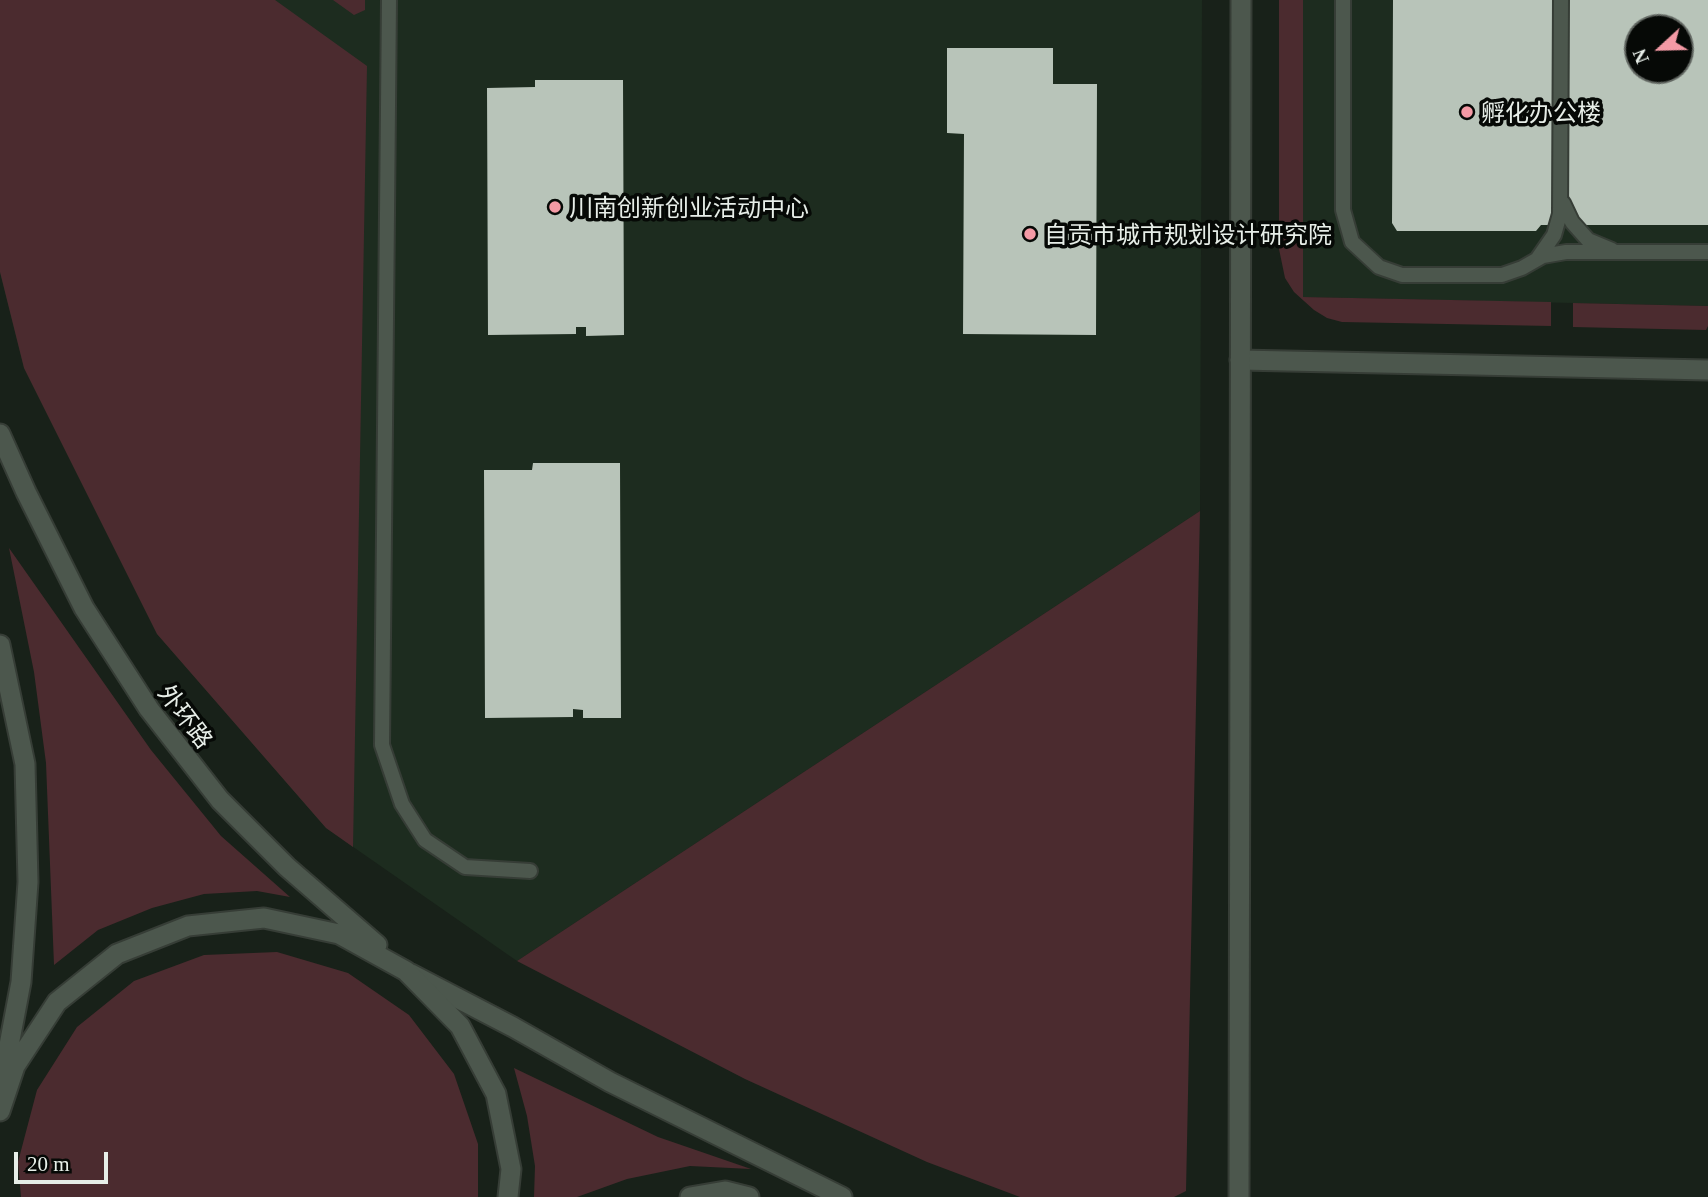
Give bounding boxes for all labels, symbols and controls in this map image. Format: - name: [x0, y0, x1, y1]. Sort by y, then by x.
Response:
- north arrow: [1624, 14, 1694, 84]
- text: N: [1629, 46, 1653, 67]
- place label: 孵化办公楼: [1481, 98, 1601, 126]
- marker: 孵化办公楼: [1459, 104, 1475, 120]
- place label: 川南创新创业活动中心: [569, 193, 809, 221]
- marker: 川南创新创业活动中心: [547, 199, 563, 215]
- place label: 自贡市城市规划设计研究院: [1044, 220, 1332, 248]
- marker: 自贡市城市规划设计研究院: [1022, 226, 1038, 242]
- street label: 外环路: [153, 679, 219, 753]
- scale bar: [18, 1138, 112, 1182]
- text: 20 m: [27, 1152, 70, 1176]

